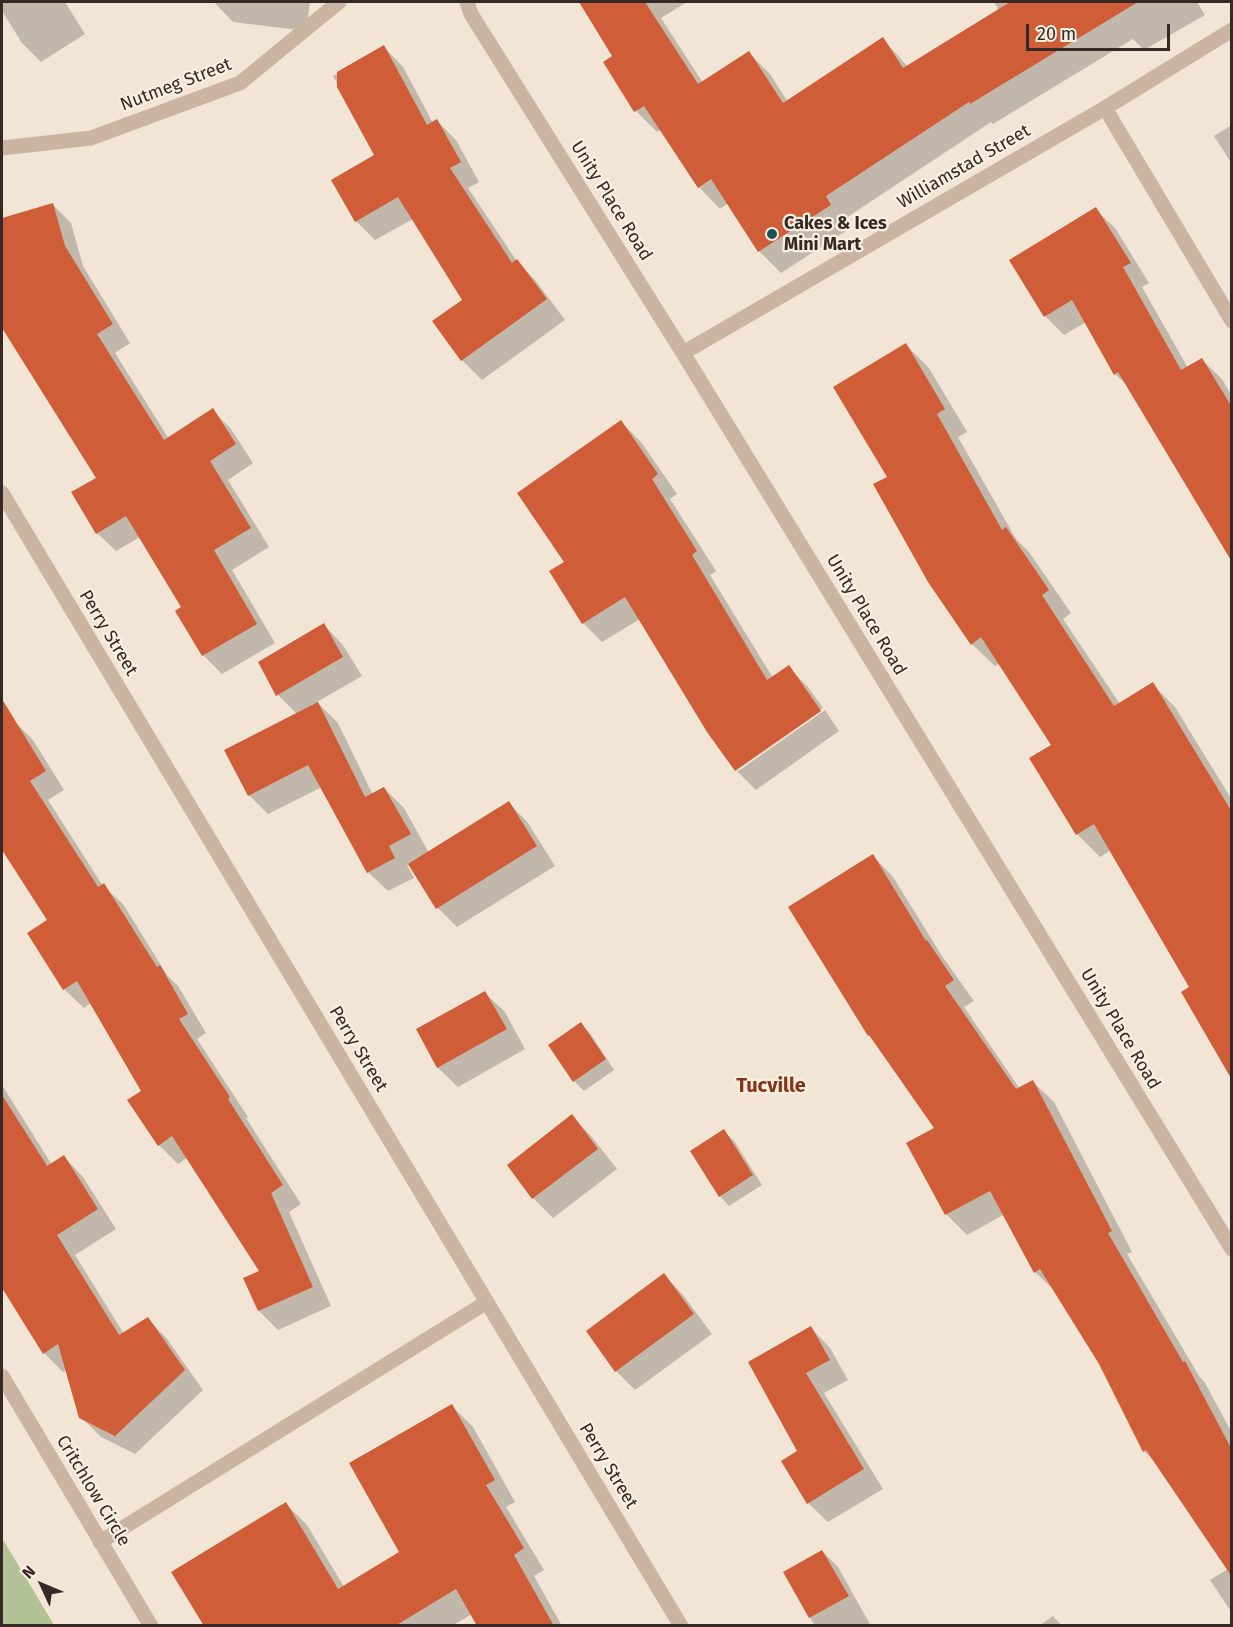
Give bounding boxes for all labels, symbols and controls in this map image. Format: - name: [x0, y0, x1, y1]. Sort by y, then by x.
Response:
- scale bar: [1029, 12, 1173, 50]
- text: 20 m: [1037, 23, 1076, 45]
- street label: Nutmeg Street: [117, 54, 235, 116]
- street label: Williamstad Street: [894, 120, 1034, 214]
- street label: Unity Place Road: [565, 137, 657, 265]
- place label: Cakes & Ices Mini Mart: [784, 213, 887, 256]
- marker: Cakes & Ices Mini Mart: [765, 227, 779, 241]
- street label: Unity Place Road: [821, 551, 911, 679]
- street label: Perry Street: [74, 586, 142, 680]
- street label: Unity Place Road: [1075, 965, 1165, 1093]
- street label: Perry Street: [324, 1002, 392, 1096]
- district label: Tucville: [736, 1074, 806, 1098]
- street label: Perry Street: [574, 1419, 642, 1513]
- street label: Critchlow Circle: [51, 1432, 135, 1550]
- north arrow: [12, 1555, 72, 1615]
- text: N: [18, 1562, 39, 1583]

